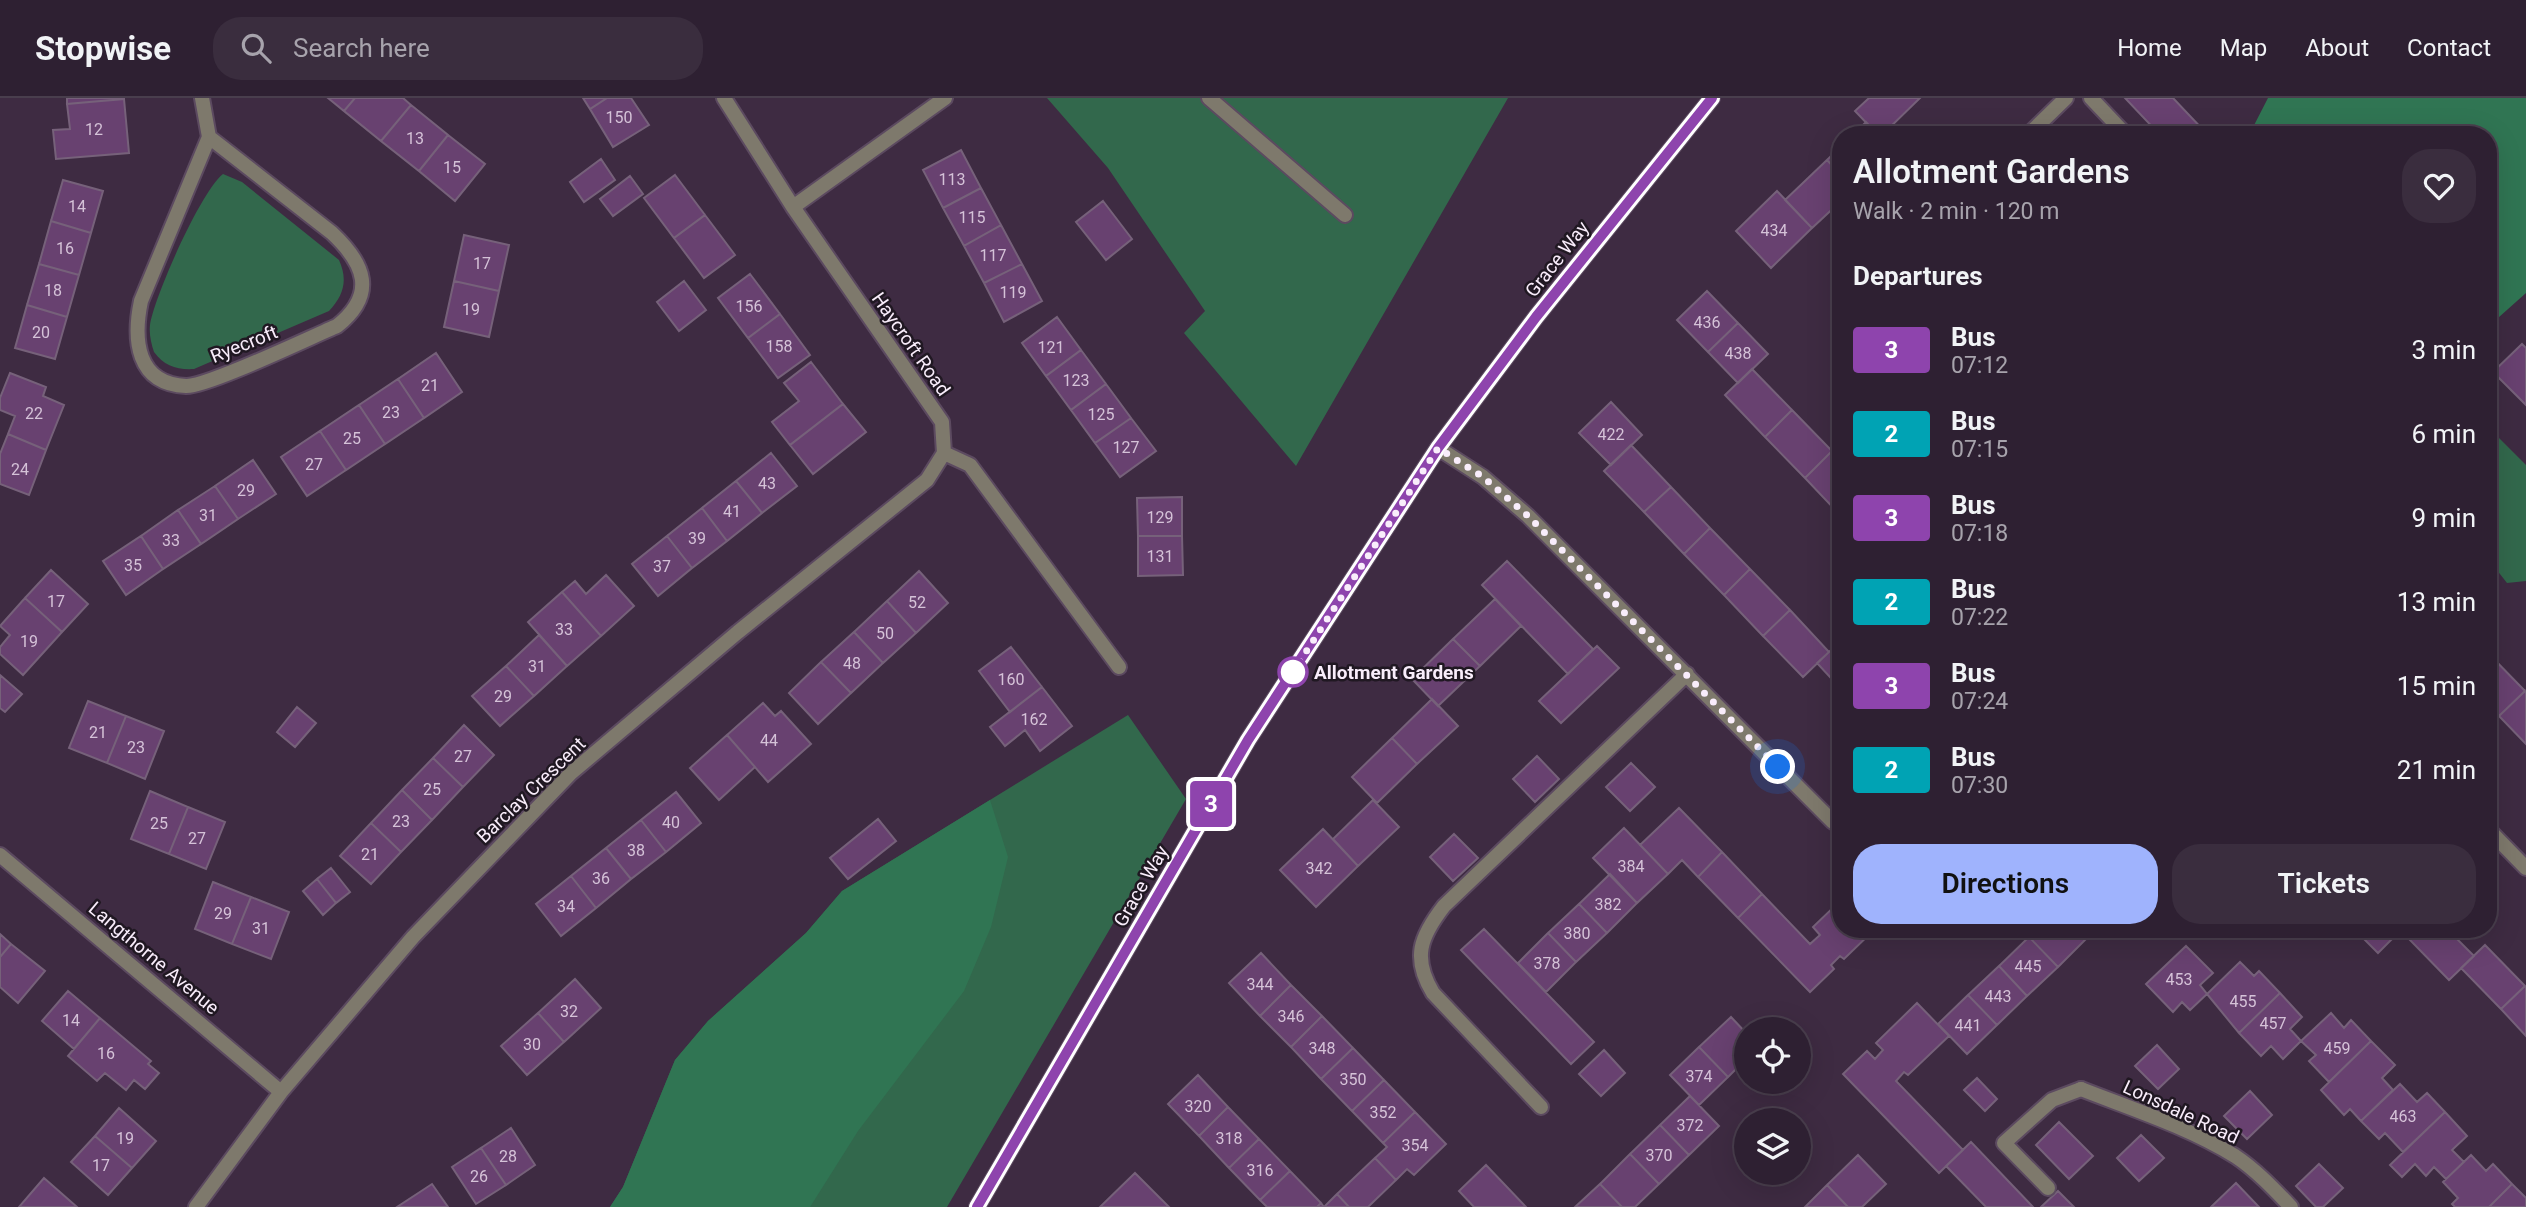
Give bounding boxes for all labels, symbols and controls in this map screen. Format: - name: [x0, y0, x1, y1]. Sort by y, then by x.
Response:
- search box: [213, 17, 703, 80]
- text: Stopwise: [35, 29, 171, 68]
- icon: search: [237, 29, 275, 67]
- text: Search here: [293, 33, 430, 63]
- text: Home: [2117, 34, 2182, 62]
- text: Map: [2220, 34, 2267, 62]
- text: About: [2305, 34, 2369, 62]
- text: Contact: [2407, 34, 2491, 62]
- house number: 150: [606, 108, 632, 127]
- house number: 12: [85, 120, 103, 139]
- house number: 13: [406, 129, 424, 148]
- button: heart: [2402, 149, 2476, 223]
- text: Allotment Gardens: [1853, 152, 2130, 191]
- house number: 15: [443, 158, 461, 177]
- house number: 113: [939, 170, 965, 189]
- house number: 14: [68, 197, 86, 216]
- text: Walk · 2 min · 120 m: [1853, 198, 2059, 225]
- house number: 115: [959, 208, 985, 227]
- street label: Grace Way: [1520, 217, 1594, 301]
- house number: 434: [1761, 221, 1787, 240]
- house number: 16: [56, 239, 74, 258]
- house number: 117: [980, 246, 1006, 265]
- house number: 17: [473, 254, 491, 273]
- text: Departures: [1853, 261, 1983, 291]
- house number: 18: [44, 281, 62, 300]
- house number: 119: [1000, 283, 1026, 302]
- street label: Haycroft Road: [867, 288, 955, 400]
- house number: 156: [736, 297, 762, 316]
- house number: 19: [462, 300, 480, 319]
- house number: 436: [1694, 313, 1720, 332]
- street label: Ryecroft: [207, 320, 281, 368]
- text: Bus: [1951, 322, 1996, 352]
- house number: 20: [32, 323, 50, 342]
- text: 3 min: [2411, 335, 2476, 365]
- text: 3: [1885, 336, 1898, 364]
- house number: 158: [766, 337, 792, 356]
- house number: 121: [1038, 338, 1064, 357]
- house number: 438: [1725, 344, 1751, 363]
- text: 07:12: [1951, 352, 2008, 379]
- house number: 123: [1063, 371, 1089, 390]
- house number: 21: [421, 376, 439, 395]
- house number: 23: [382, 403, 400, 422]
- house number: 22: [25, 404, 43, 423]
- house number: 125: [1088, 405, 1114, 424]
- text: Bus: [1951, 406, 1996, 436]
- text: 6 min: [2411, 419, 2476, 449]
- text: 2: [1885, 420, 1898, 448]
- house number: 422: [1598, 425, 1624, 444]
- house number: 25: [343, 429, 361, 448]
- text: 07:15: [1951, 436, 2008, 463]
- house number: 127: [1113, 438, 1139, 457]
- house number: 27: [305, 455, 323, 474]
- house number: 24: [11, 460, 29, 479]
- house number: 43: [758, 474, 776, 493]
- house number: 29: [237, 481, 255, 500]
- text: Bus: [1951, 490, 1996, 520]
- house number: 41: [723, 502, 741, 521]
- text: 9 min: [2411, 503, 2476, 533]
- text: 3: [1885, 504, 1898, 532]
- house number: 31: [199, 506, 217, 525]
- house number: 129: [1147, 508, 1173, 527]
- text: 07:18: [1951, 520, 2008, 547]
- house number: 39: [688, 529, 706, 548]
- house number: 33: [162, 531, 180, 550]
- house number: 131: [1147, 547, 1173, 566]
- house number: 35: [124, 556, 142, 575]
- house number: 37: [653, 557, 671, 576]
- text: Bus: [1951, 574, 1996, 604]
- text: 13 min: [2397, 587, 2476, 617]
- text: 2: [1885, 588, 1898, 616]
- house number: 17: [47, 592, 65, 611]
- house number: 52: [908, 593, 926, 612]
- text: 07:22: [1951, 604, 2008, 631]
- house number: 33: [555, 620, 573, 639]
- house number: 50: [876, 624, 894, 643]
- house number: 19: [20, 632, 38, 651]
- house number: 48: [843, 654, 861, 673]
- house number: 31: [528, 657, 546, 676]
- marker: Allotment Gardens: [1278, 657, 1308, 687]
- text: Bus: [1951, 658, 1996, 688]
- place label: Allotment Gardens: [1314, 661, 1474, 684]
- house number: 160: [998, 670, 1024, 689]
- text: 15 min: [2397, 671, 2476, 701]
- text: 3: [1885, 672, 1898, 700]
- house number: 29: [494, 687, 512, 706]
- text: 07:24: [1951, 688, 2008, 715]
- house number: 162: [1021, 710, 1047, 729]
- house number: 21: [89, 723, 107, 742]
- house number: 44: [760, 731, 778, 750]
- street label: Barclay Crescent: [472, 732, 590, 848]
- house number: 23: [127, 738, 145, 757]
- text: Bus: [1951, 742, 1996, 772]
- house number: 27: [454, 747, 472, 766]
- your location: [1760, 749, 1795, 784]
- text: 21 min: [2397, 755, 2476, 785]
- text: 2: [1885, 756, 1898, 784]
- text: 07:30: [1951, 772, 2008, 799]
- house number: 25: [423, 780, 441, 799]
- line badge: 3: [1188, 781, 1234, 827]
- text: 3: [1204, 790, 1218, 818]
- house number: 23: [392, 812, 410, 831]
- house number: 40: [662, 813, 680, 832]
- house number: 25: [150, 814, 168, 833]
- house number: 27: [188, 829, 206, 848]
- house number: 38: [627, 841, 645, 860]
- street label: Grace Way: [1109, 841, 1173, 931]
- button: Directions: [1853, 844, 2158, 924]
- button: Tickets: [2172, 844, 2476, 924]
- house number: 21: [361, 845, 379, 864]
- house number: 384: [1618, 857, 1644, 876]
- house number: 342: [1306, 859, 1332, 878]
- house number: 36: [592, 869, 610, 888]
- house number: 382: [1595, 895, 1621, 914]
- street label: Langthorne Avenue: [84, 897, 224, 1019]
- house number: 34: [557, 897, 575, 916]
- house number: 29: [214, 904, 232, 923]
- house number: 31: [252, 919, 270, 938]
- house number: 380: [1564, 924, 1590, 943]
- house number: 378: [1534, 954, 1560, 973]
- house number: 445: [2015, 957, 2041, 976]
- house number: 453: [2166, 970, 2192, 989]
- house number: 344: [1247, 975, 1273, 994]
- house number: 443: [1985, 987, 2011, 1006]
- house number: 455: [2230, 992, 2256, 1011]
- house number: 32: [560, 1002, 578, 1021]
- house number: 346: [1278, 1007, 1304, 1026]
- house number: 14: [62, 1011, 80, 1030]
- house number: 457: [2260, 1014, 2286, 1033]
- house number: 441: [1955, 1016, 1981, 1035]
- map controls: [1734, 1017, 1811, 1185]
- button: locate: [1734, 1017, 1811, 1094]
- house number: 30: [523, 1035, 541, 1054]
- house number: 348: [1309, 1039, 1335, 1058]
- house number: 459: [2324, 1039, 2350, 1058]
- house number: 16: [97, 1044, 115, 1063]
- house number: 374: [1686, 1067, 1712, 1086]
- house number: 350: [1340, 1070, 1366, 1089]
- street label: Lonsdale Road: [2119, 1075, 2243, 1149]
- house number: 320: [1185, 1097, 1211, 1116]
- house number: 352: [1370, 1103, 1396, 1122]
- house number: 463: [2390, 1107, 2416, 1126]
- button: layers: [1734, 1108, 1811, 1185]
- house number: 372: [1677, 1116, 1703, 1135]
- house number: 19: [116, 1129, 134, 1148]
- house number: 318: [1216, 1129, 1242, 1148]
- house number: 354: [1402, 1136, 1428, 1155]
- house number: 370: [1646, 1146, 1672, 1165]
- house number: 28: [499, 1147, 517, 1166]
- house number: 17: [92, 1156, 110, 1175]
- house number: 316: [1247, 1161, 1273, 1180]
- house number: 26: [470, 1167, 488, 1186]

